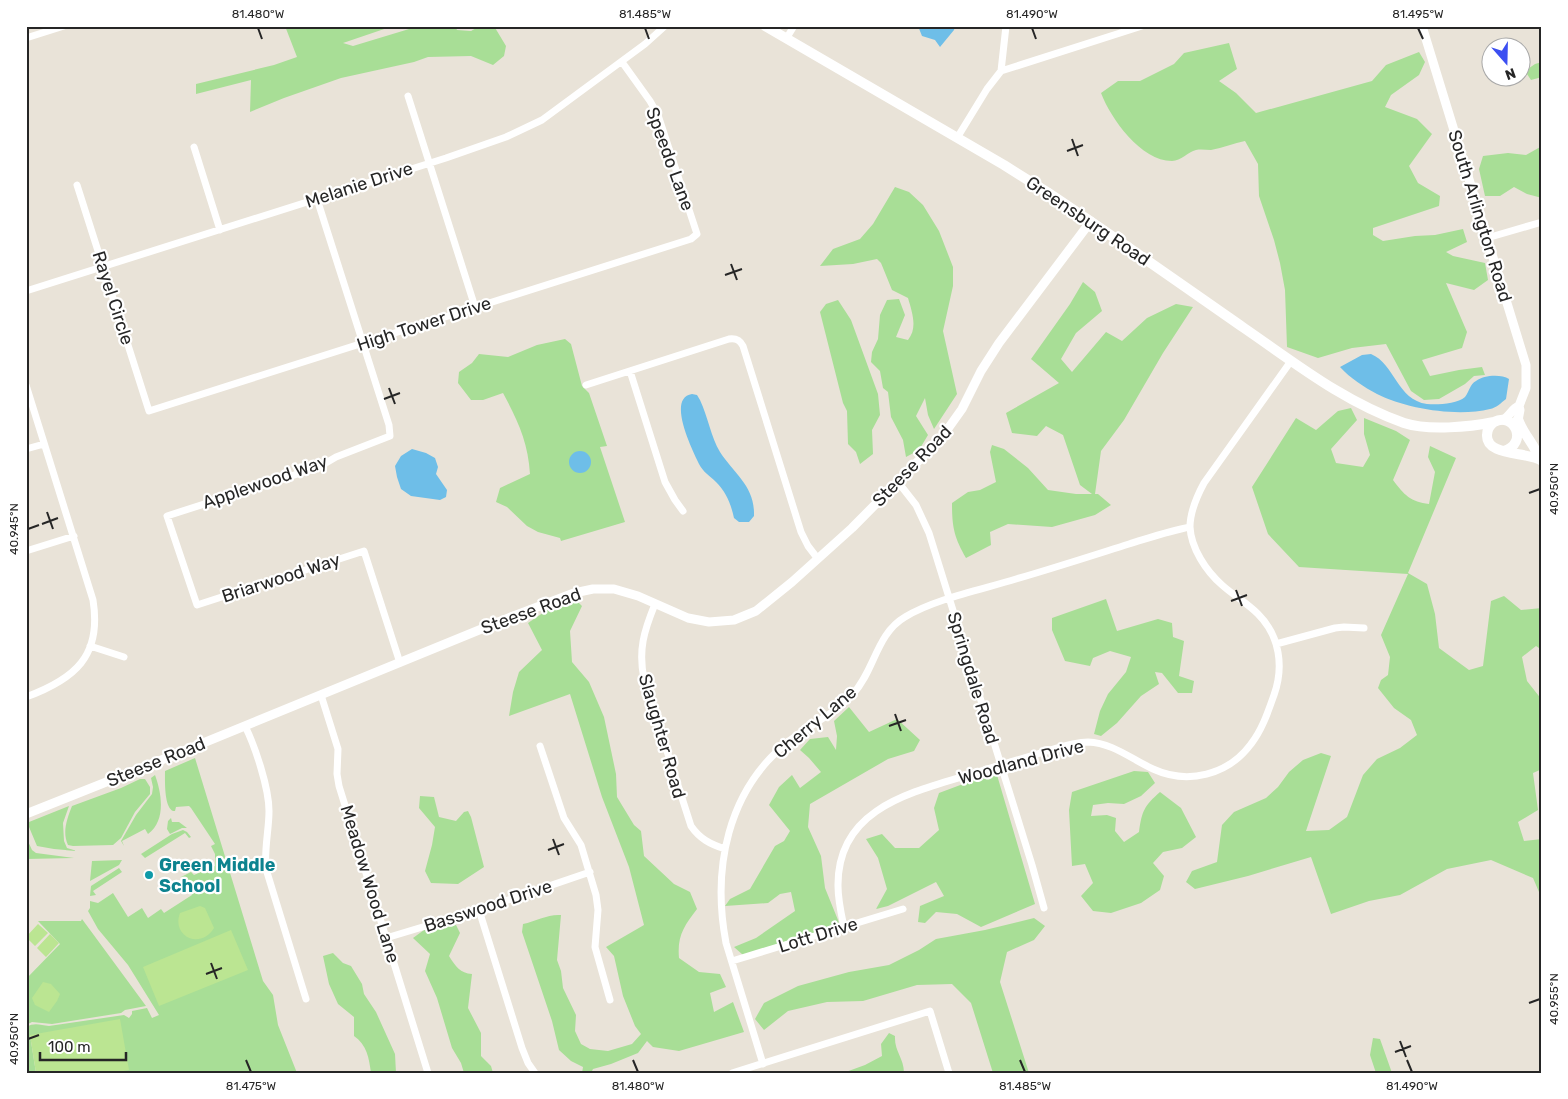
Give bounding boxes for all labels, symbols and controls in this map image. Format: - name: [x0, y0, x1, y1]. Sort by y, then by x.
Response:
- text: 81.480°W: [232, 7, 285, 21]
- text: 81.485°W: [619, 7, 671, 21]
- text: 81.490°W: [1006, 7, 1058, 21]
- text: 81.495°W: [1392, 7, 1444, 21]
- north arrow: [1480, 38, 1530, 88]
- text: N: [1503, 64, 1518, 83]
- street label: Speedo Lane: [641, 104, 699, 214]
- street label: South Arlington Road: [1443, 127, 1517, 305]
- street label: Melanie Drive: [302, 157, 416, 213]
- street label: Greensburg Road: [1022, 171, 1154, 271]
- street label: Rayel Circle: [87, 248, 139, 348]
- street label: High Tower Drive: [354, 292, 494, 356]
- street label: Steese Road: [868, 421, 956, 511]
- street label: Applewood Way: [199, 450, 331, 514]
- text: 40.950°N: [1547, 463, 1561, 515]
- text: 40.945°N: [7, 503, 21, 555]
- street label: Briarwood Way: [219, 548, 343, 608]
- street label: Steese Road: [478, 583, 584, 639]
- street label: Springdale Road: [942, 609, 1004, 747]
- street label: Slaughter Road: [634, 671, 690, 801]
- street label: Cherry Lane: [769, 681, 861, 763]
- street label: Steese Road: [103, 732, 209, 792]
- street label: Woodland Drive: [956, 735, 1086, 789]
- street label: Meadow Wood Lane: [335, 802, 405, 966]
- place label: Green Middle School: [159, 854, 276, 897]
- marker: Green Middle School: [143, 869, 155, 881]
- street label: Basswood Drive: [421, 875, 555, 937]
- street label: Lott Drive: [776, 912, 860, 958]
- text: 40.955°N: [1547, 973, 1561, 1025]
- text: 40.950°N: [7, 1013, 21, 1065]
- scale bar: [40, 1029, 126, 1061]
- text: 100 m: [48, 1038, 90, 1056]
- text: 81.475°W: [226, 1079, 277, 1093]
- text: 81.480°W: [612, 1079, 665, 1093]
- text: 81.485°W: [999, 1079, 1051, 1093]
- text: 81.490°W: [1386, 1079, 1438, 1093]

